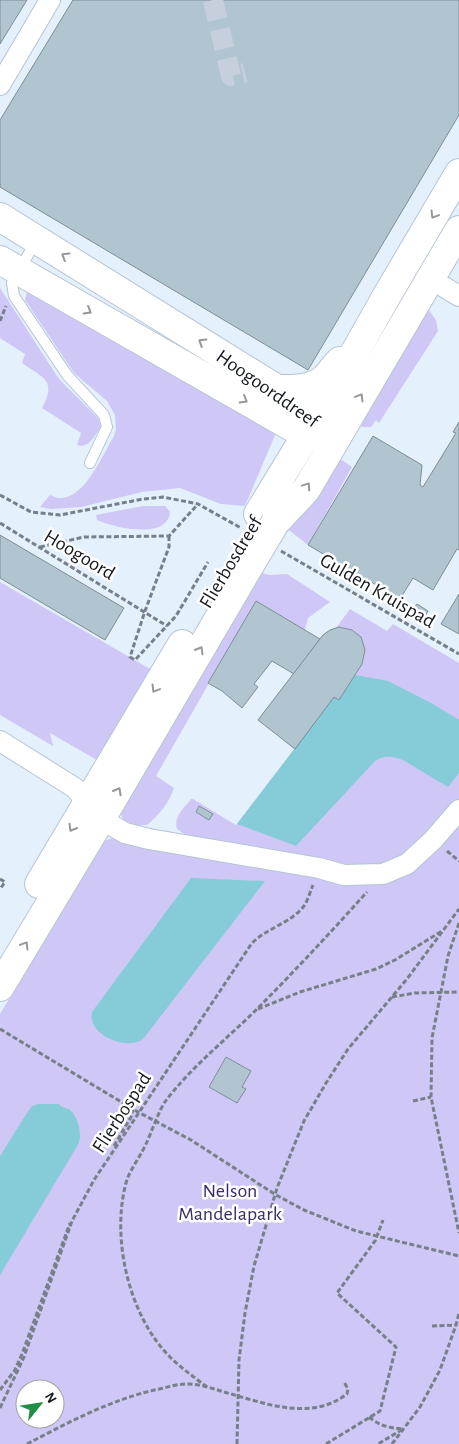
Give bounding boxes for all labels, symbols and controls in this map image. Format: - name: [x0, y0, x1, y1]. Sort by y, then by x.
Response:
- one-way arrow: [431, 209, 441, 218]
- one-way arrow: [61, 253, 70, 263]
- one-way arrow: [82, 304, 91, 314]
- one-way arrow: [199, 339, 208, 349]
- street label: Hoogoorddreef: [212, 346, 323, 432]
- one-way arrow: [239, 393, 248, 403]
- one-way arrow: [354, 394, 364, 403]
- one-way arrow: [301, 483, 310, 492]
- street label: Flierbosdreef: [196, 512, 266, 612]
- street label: Hoogoord: [41, 526, 118, 584]
- street label: Gulden Kruispad: [316, 550, 439, 632]
- one-way arrow: [193, 647, 203, 656]
- one-way arrow: [151, 683, 161, 692]
- one-way arrow: [111, 787, 121, 796]
- one-way arrow: [68, 823, 78, 832]
- one-way arrow: [18, 941, 28, 950]
- street label: Flierbospad: [89, 1069, 155, 1156]
- park label: Nelson Mandelapark: [178, 1181, 282, 1224]
- north arrow: [15, 1379, 65, 1429]
- text: N: [42, 1390, 59, 1406]

